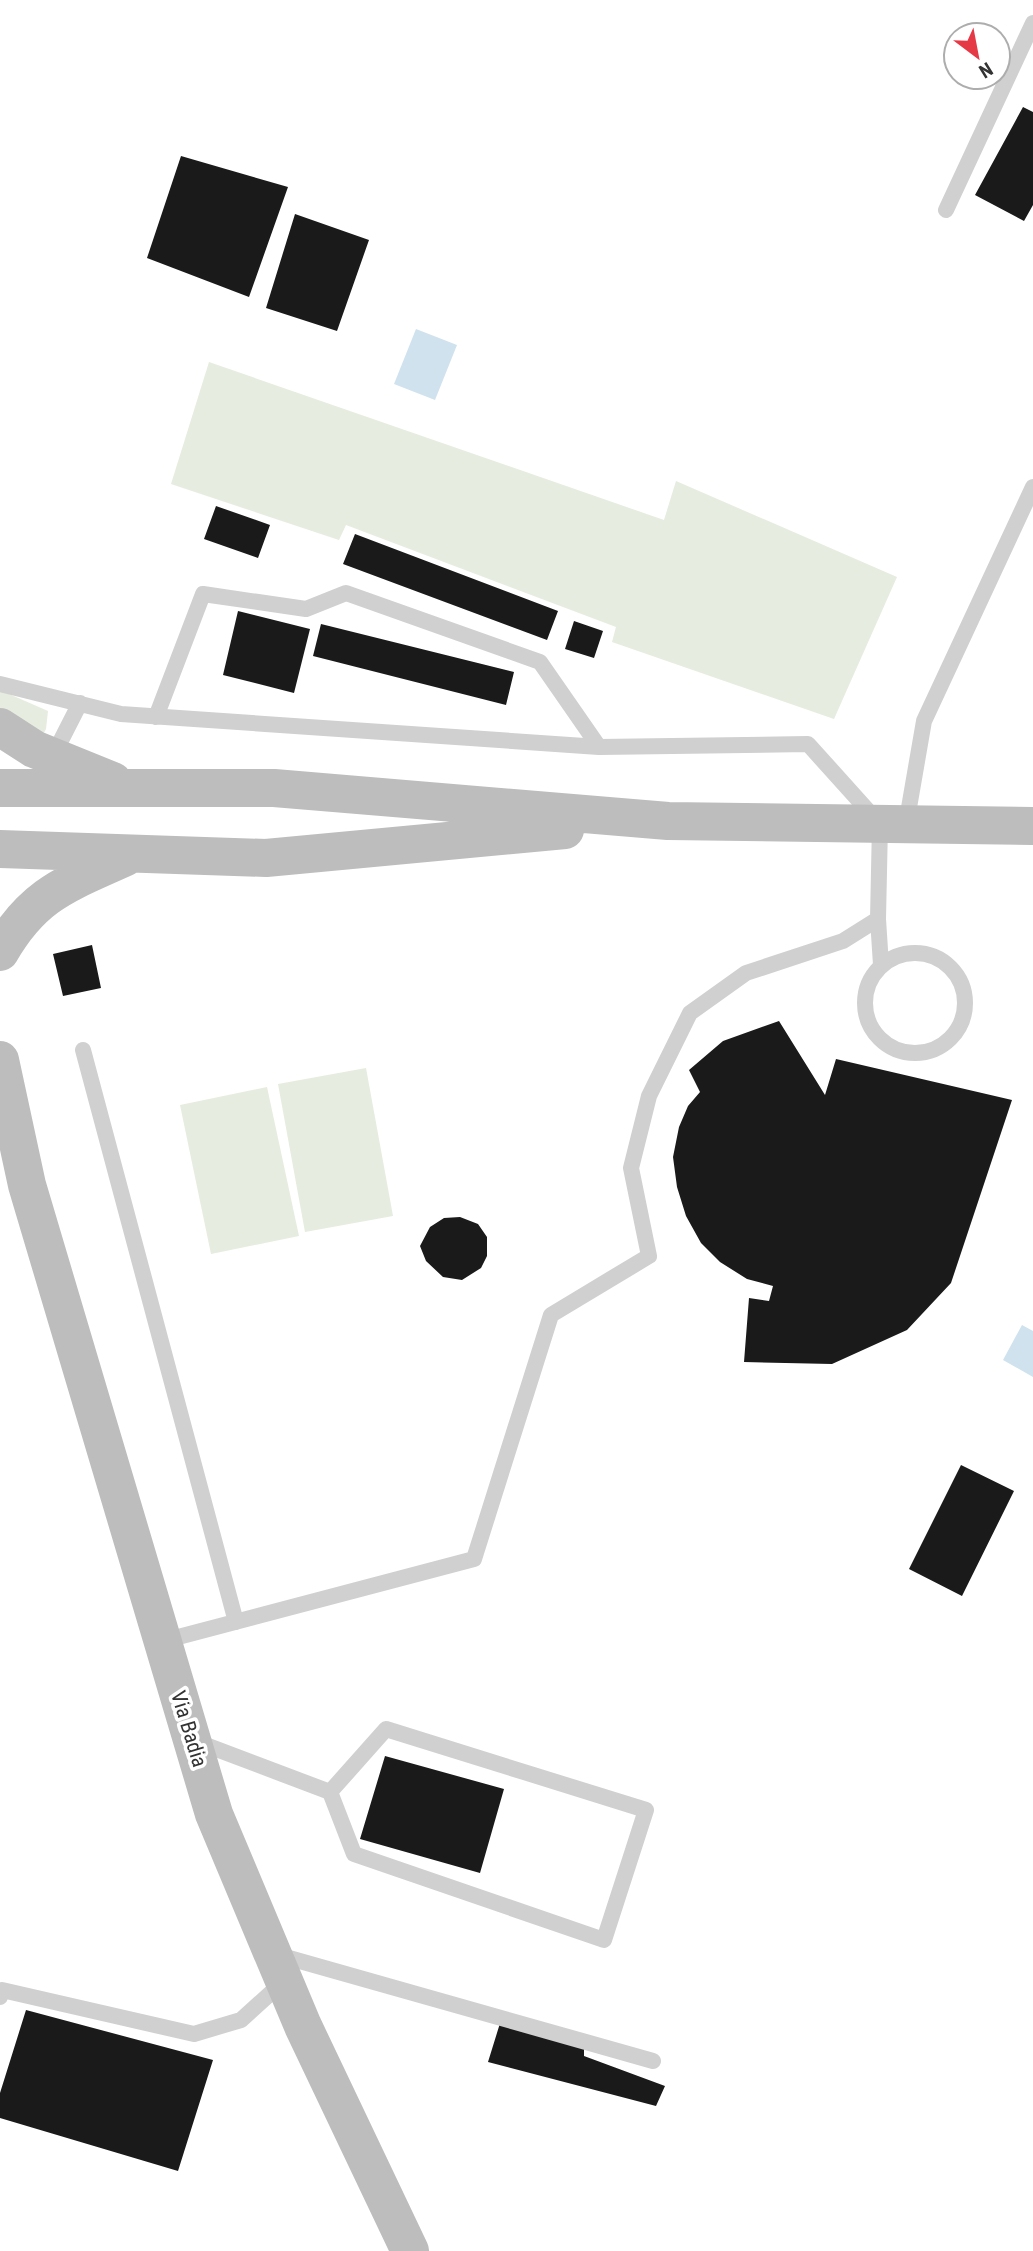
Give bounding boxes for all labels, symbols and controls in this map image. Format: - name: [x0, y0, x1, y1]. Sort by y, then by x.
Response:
- north arrow: [942, 21, 1012, 91]
- text: N: [975, 57, 997, 83]
- street label: Via Badia: [166, 1688, 212, 1770]

